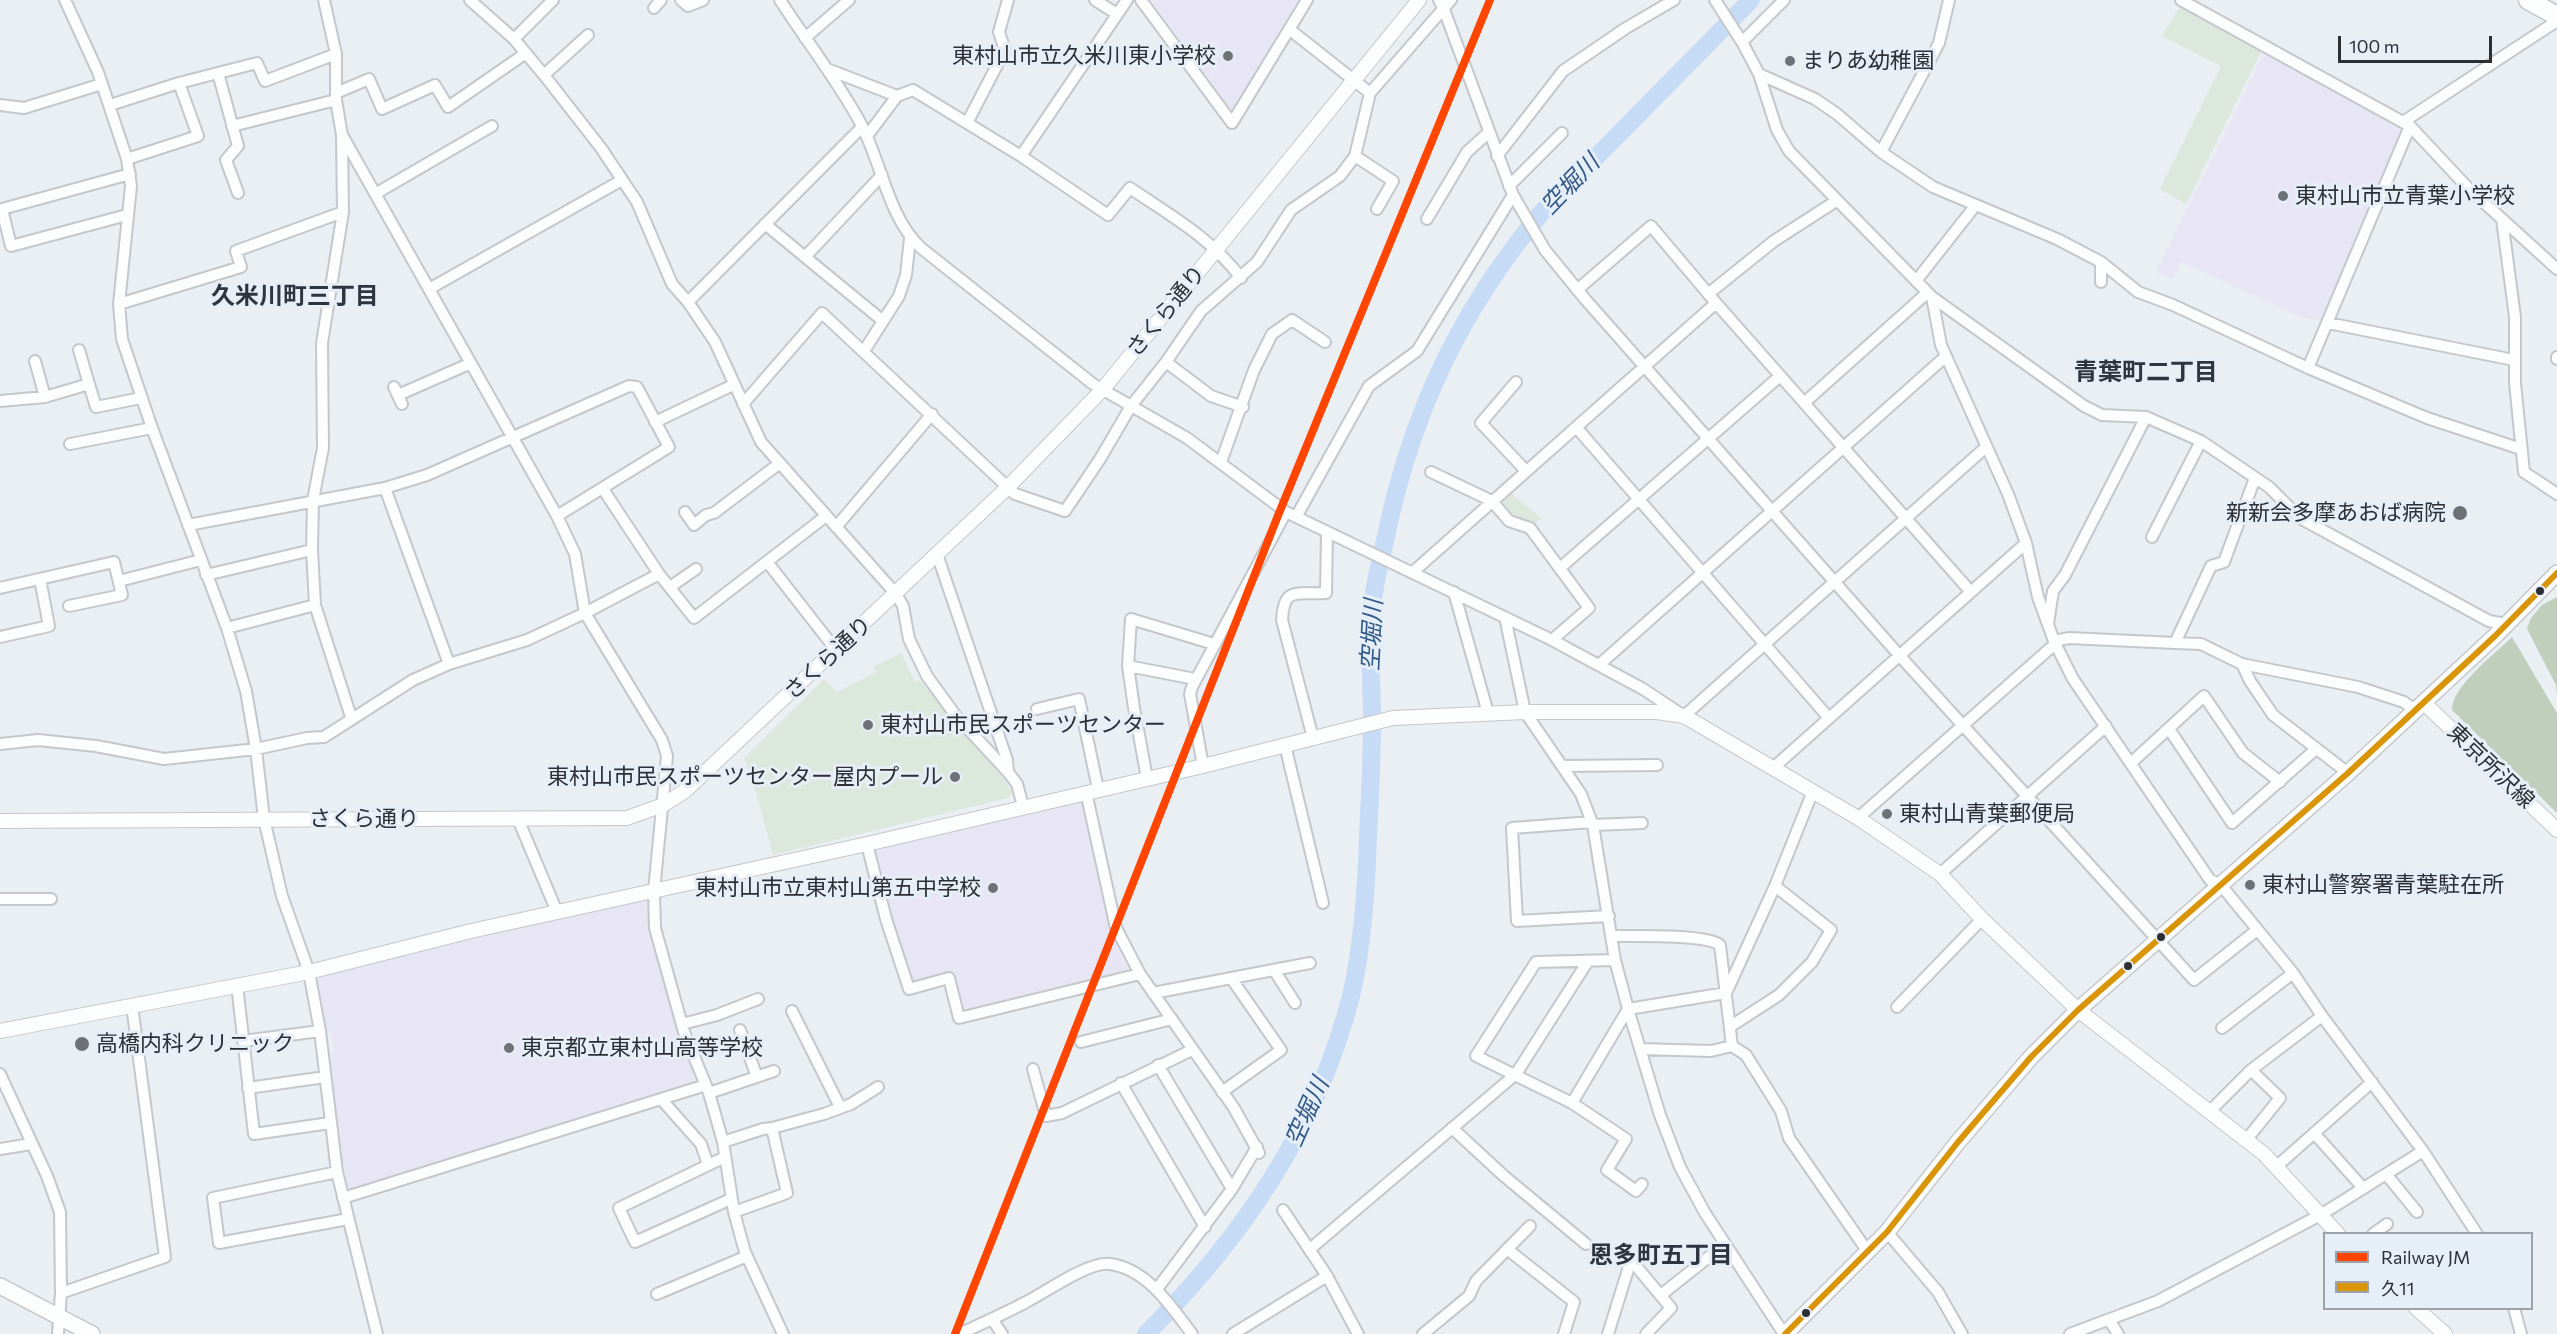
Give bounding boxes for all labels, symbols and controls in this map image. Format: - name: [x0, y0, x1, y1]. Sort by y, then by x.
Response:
- scale bar: [2341, 24, 2496, 62]
- text: 100 m: [2349, 35, 2399, 57]
- place label: 東村山市立久米川東小学校: [952, 43, 1216, 69]
- place label: まりあ幼稚園: [1802, 48, 1934, 74]
- marker: 東村山市立久米川東小学校: [1221, 49, 1235, 63]
- marker: まりあ幼稚園: [1783, 54, 1797, 68]
- water label: 空堀川: [1535, 148, 1605, 220]
- place label: 東村山市立青葉小学校: [2295, 183, 2515, 209]
- marker: 東村山市立青葉小学校: [2276, 189, 2290, 203]
- street label: さくら通り: [1121, 260, 1211, 362]
- district label: 久米川町三丁目: [211, 282, 379, 310]
- district label: 青葉町二丁目: [2074, 358, 2218, 386]
- place label: 新新会多摩あおば病院: [2226, 500, 2446, 526]
- marker: 新新会多摩あおば病院: [2451, 504, 2469, 522]
- unlabelled marker: [2534, 585, 2546, 597]
- water label: 空堀川: [1356, 598, 1388, 672]
- street label: さくら通り: [779, 611, 877, 705]
- place label: 東村山市民スポーツセンター: [880, 712, 1166, 738]
- marker: 東村山市民スポーツセンター: [861, 718, 875, 732]
- street label: 東京所沢線: [2442, 718, 2540, 814]
- place label: 東村山市民スポーツセンター屋内プール: [547, 764, 943, 790]
- marker: 東村山市民スポーツセンター屋内プール: [948, 770, 962, 784]
- place label: 東村山青葉郵便局: [1899, 801, 2075, 827]
- street label: さくら通り: [309, 806, 419, 832]
- marker: 東村山青葉郵便局: [1880, 807, 1894, 821]
- place label: 東村山警察署青葉駐在所: [2262, 872, 2504, 898]
- place label: 東村山市立東村山第五中学校: [695, 875, 981, 901]
- marker: 東村山警察署青葉駐在所: [2243, 878, 2257, 892]
- marker: 東村山市立東村山第五中学校: [986, 881, 1000, 895]
- unlabelled marker: [2155, 931, 2167, 943]
- unlabelled marker: [2122, 960, 2134, 972]
- place label: 高橋内科クリニック: [96, 1031, 294, 1057]
- marker: 高橋内科クリニック: [73, 1035, 91, 1053]
- place label: 東京都立東村山高等学校: [521, 1035, 763, 1061]
- marker: 東京都立東村山高等学校: [502, 1041, 516, 1055]
- water label: 空堀川: [1279, 1073, 1335, 1151]
- legend: [2323, 1232, 2533, 1310]
- district label: 恩多町五丁目: [1589, 1241, 1733, 1269]
- text: Railway JM: [2381, 1246, 2470, 1268]
- text: 久11: [2381, 1277, 2414, 1299]
- unlabelled marker: [1800, 1307, 1812, 1319]

